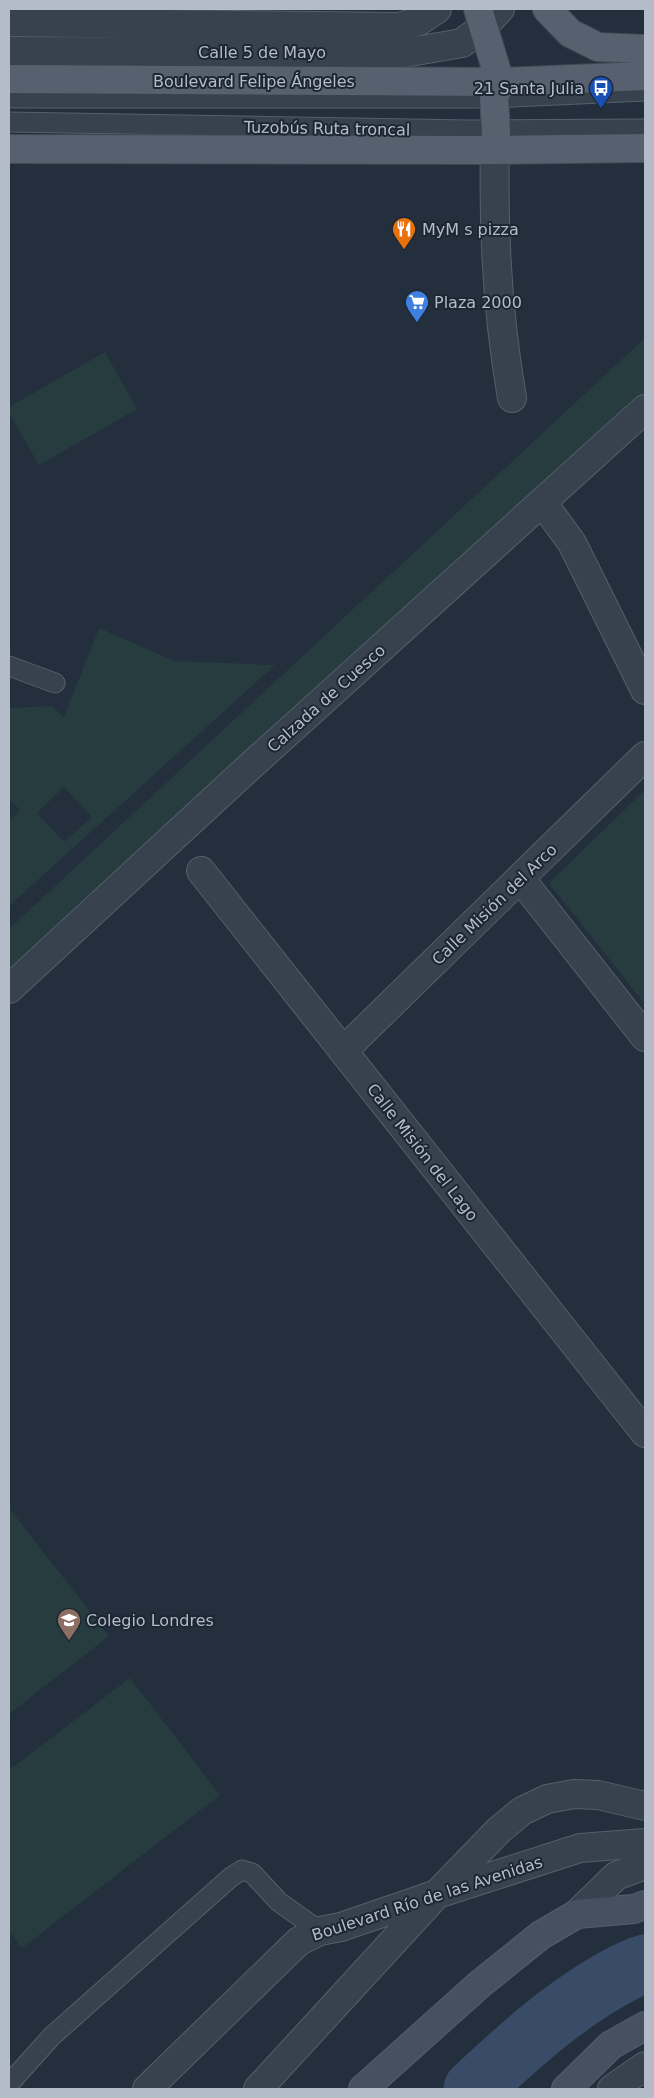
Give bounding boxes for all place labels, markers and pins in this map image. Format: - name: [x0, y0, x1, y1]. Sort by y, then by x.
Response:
- bus stop icon: 21 Santa Julia: [588, 75, 614, 109]
- place label: 21 Santa Julia: [474, 79, 584, 98]
- restaurant icon: MyM s pizza: [391, 216, 417, 250]
- place label: MyM s pizza: [422, 220, 519, 239]
- supermarket icon: Plaza 2000: [404, 289, 430, 323]
- place label: Plaza 2000: [434, 293, 522, 312]
- school or university icon: Colegio Londres: [56, 1607, 82, 1641]
- place label: Colegio Londres: [86, 1611, 214, 1630]

